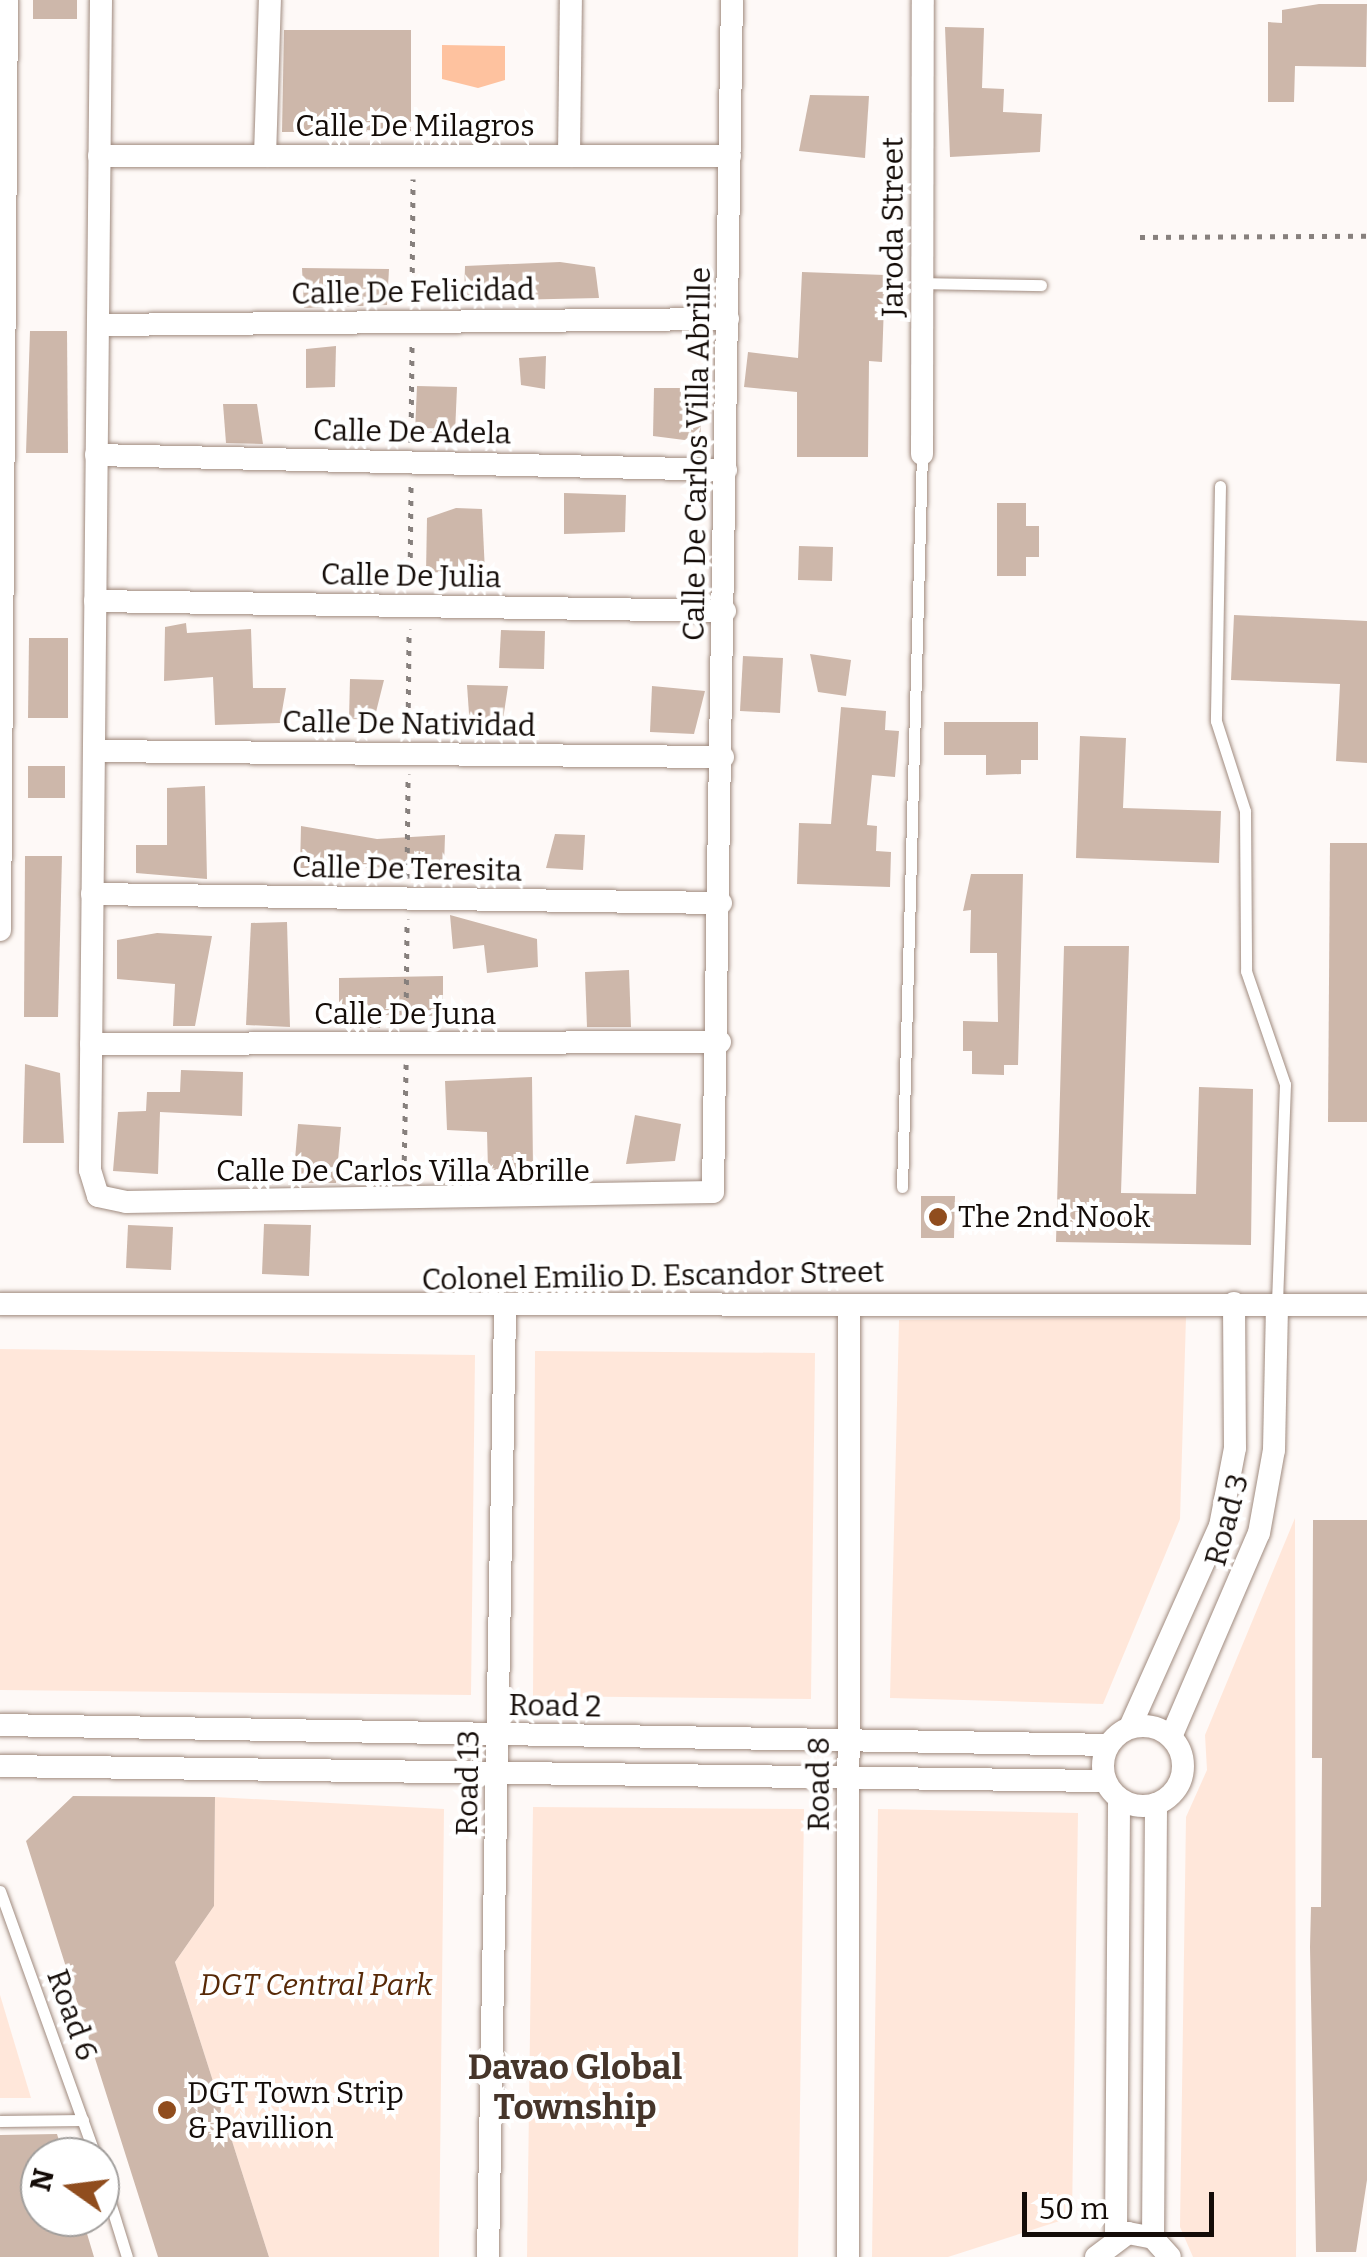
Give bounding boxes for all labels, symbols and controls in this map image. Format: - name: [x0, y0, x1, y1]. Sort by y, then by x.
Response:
- street label: Calle De Milagros: [295, 108, 535, 144]
- street label: Jaroda Street: [875, 137, 911, 317]
- street label: Calle De Carlos Villa Abrille: [676, 267, 718, 641]
- street label: Calle De Felicidad: [291, 272, 535, 312]
- street label: Calle De Adela: [313, 412, 511, 452]
- street label: Calle De Julia: [321, 556, 501, 596]
- street label: Calle De Natividad: [282, 704, 536, 744]
- street label: Calle De Teresita: [292, 849, 522, 889]
- street label: Calle De Juna: [314, 996, 496, 1032]
- street label: Calle De Carlos Villa Abrille: [216, 1153, 590, 1189]
- place label: The 2nd Nook: [958, 1199, 1150, 1235]
- marker: The 2nd Nook: [927, 1206, 949, 1228]
- street label: Colonel Emilio D. Escandor Street: [421, 1254, 885, 1298]
- street label: Road 3: [1197, 1470, 1257, 1570]
- street label: Road 2: [508, 1687, 602, 1725]
- street label: Road 13: [449, 1730, 487, 1836]
- street label: Road 8: [801, 1737, 837, 1831]
- street label: Road 6: [39, 1965, 105, 2065]
- park label: DGT Central Park: [200, 1967, 432, 2003]
- district label: Davao Global Township: [468, 2046, 682, 2128]
- place label: DGT Town Strip & Pavillion: [187, 2075, 404, 2146]
- marker: DGT Town Strip & Pavillion: [156, 2099, 178, 2121]
- north arrow: [20, 2137, 120, 2237]
- text: N: [24, 2166, 61, 2195]
- scale bar: [1027, 2172, 1220, 2234]
- text: 50 m: [1039, 2191, 1109, 2227]

